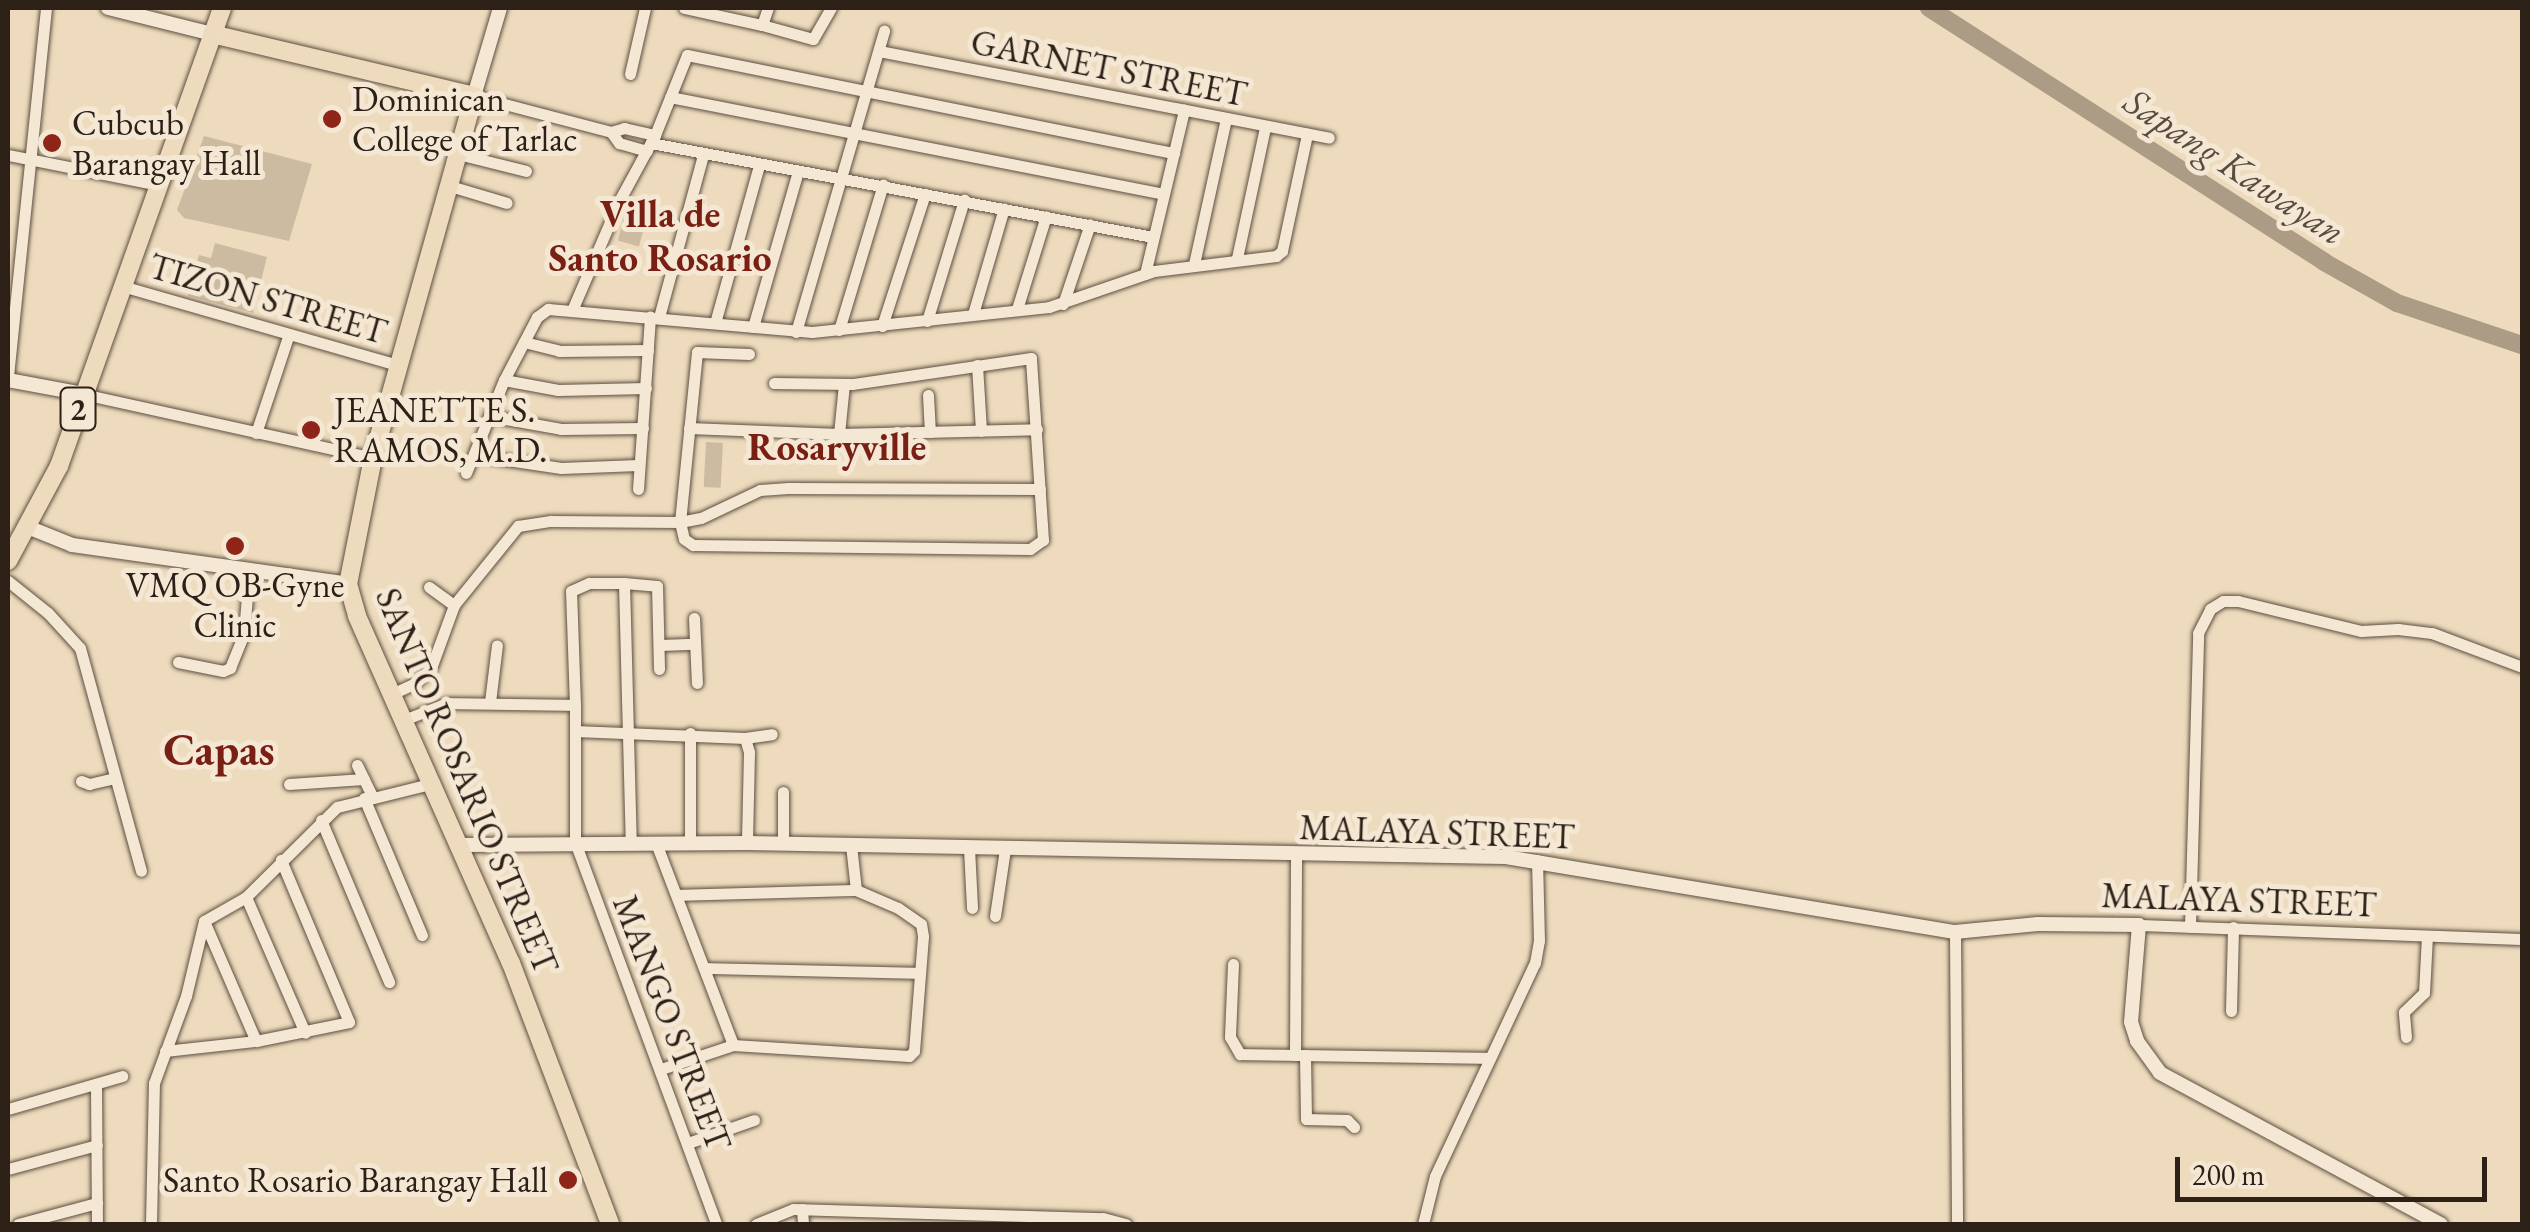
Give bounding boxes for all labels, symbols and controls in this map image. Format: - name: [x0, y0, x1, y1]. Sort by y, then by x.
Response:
- street label: GARNET STREET: [967, 21, 1251, 115]
- place label: Dominican College of Tarlac: [352, 78, 577, 160]
- water label: Sapang Kawayan: [2116, 78, 2354, 254]
- place label: Cubcub Barangay Hall: [72, 102, 261, 184]
- marker: Dominican College of Tarlac: [321, 108, 343, 130]
- marker: Cubcub Barangay Hall: [41, 132, 63, 154]
- district label: Villa de Santo Rosario: [548, 191, 772, 280]
- street label: TIZON STREET: [144, 245, 392, 353]
- road number: 2: [58, 382, 98, 436]
- place label: JEANETTE S. RAMOS, M.D.: [334, 389, 547, 471]
- marker: JEANETTE S. RAMOS, M.D.: [298, 417, 324, 443]
- district label: Rosaryville: [748, 424, 926, 470]
- marker: VMQ OB-Gyne Clinic: [222, 533, 248, 559]
- place label: VMQ OB-Gyne Clinic: [126, 564, 344, 646]
- street label: SANTO ROSARIO STREET: [367, 582, 567, 980]
- district label: Capas: [163, 723, 275, 777]
- street label: MALAYA STREET: [1299, 806, 1575, 858]
- street label: MALAYA STREET: [2101, 874, 2377, 926]
- street label: MANGO STREET: [604, 889, 740, 1157]
- scale bar: [2180, 1137, 2492, 1199]
- text: 200 m: [2192, 1155, 2265, 1194]
- place label: Santo Rosario Barangay Hall: [163, 1159, 548, 1201]
- marker: Santo Rosario Barangay Hall: [557, 1169, 579, 1191]

